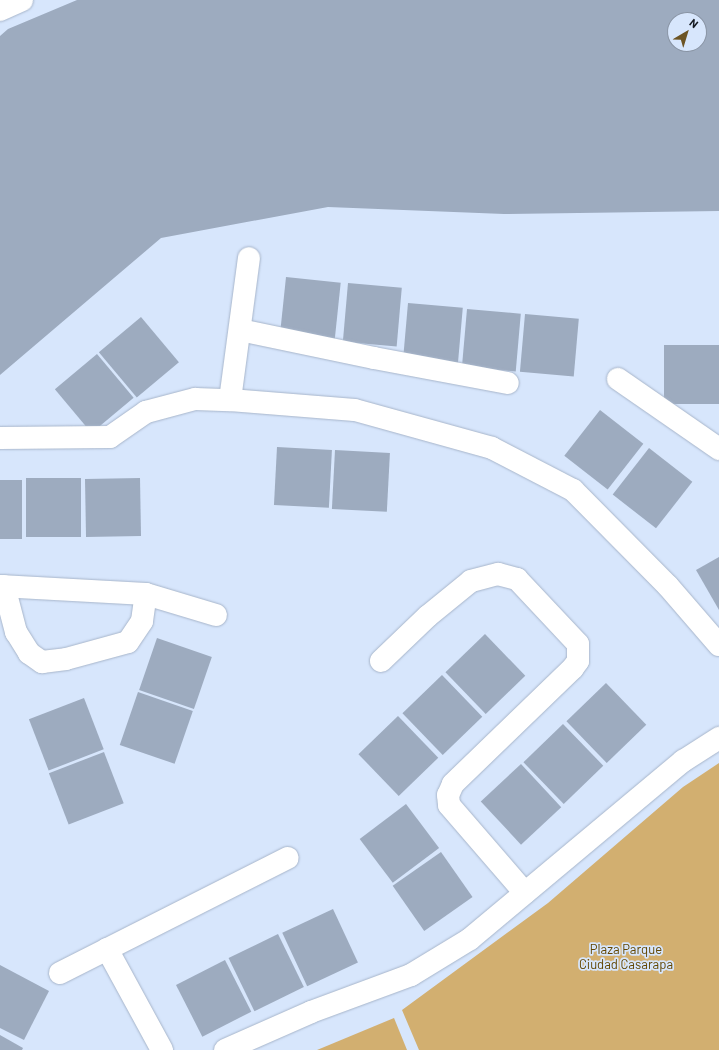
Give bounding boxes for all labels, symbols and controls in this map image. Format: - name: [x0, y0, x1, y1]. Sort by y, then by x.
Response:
- north arrow: [667, 12, 707, 52]
- text: N: [687, 16, 701, 30]
- park label: Plaza Parque Ciudad Casarapa: [579, 942, 673, 973]

